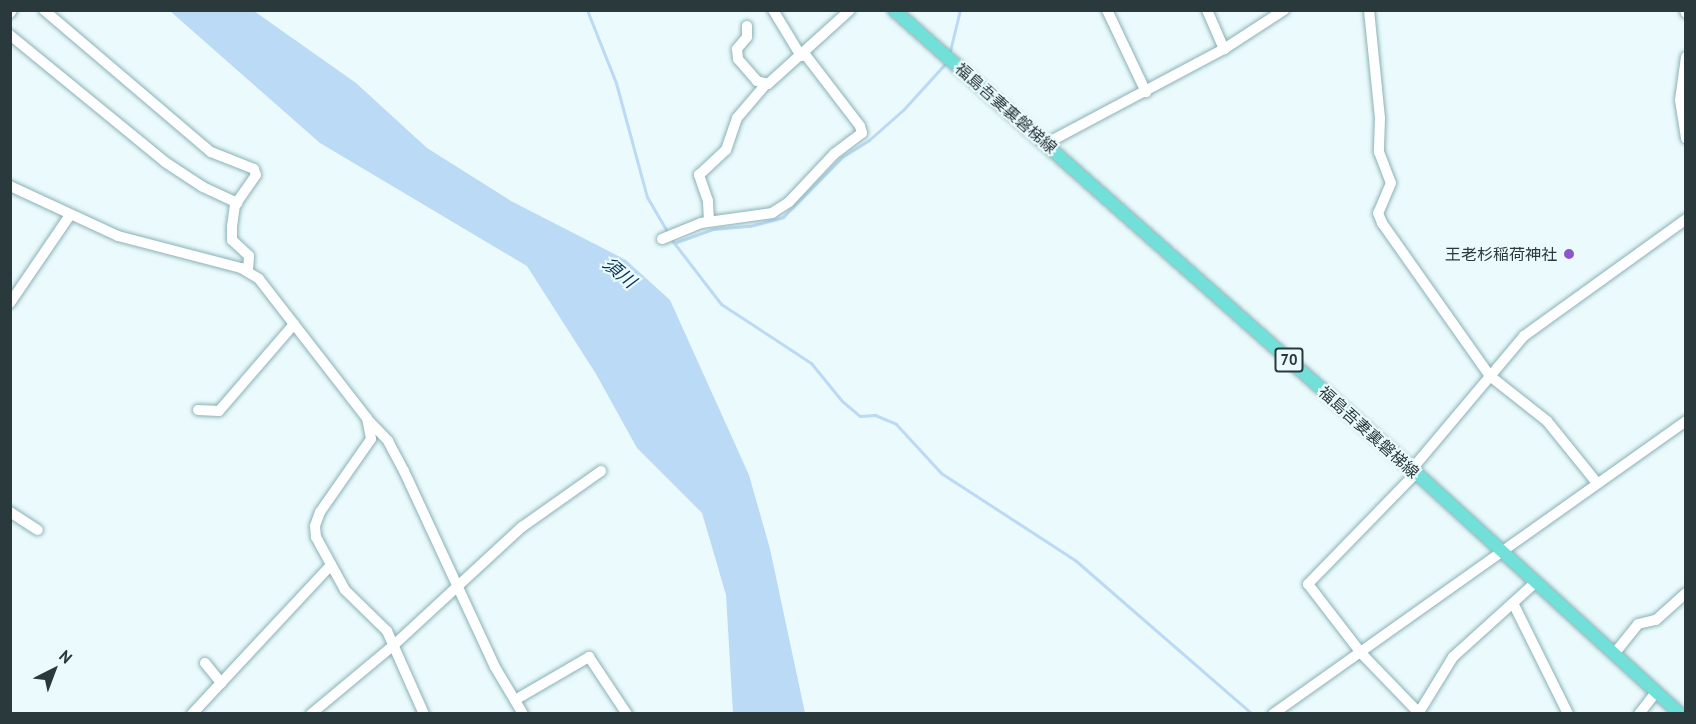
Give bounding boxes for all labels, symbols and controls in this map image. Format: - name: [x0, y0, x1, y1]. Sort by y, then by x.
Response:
- street label: 福島吾妻裏磐梯線: [951, 59, 1061, 157]
- place label: 王老杉稲荷神社: [1445, 244, 1557, 264]
- marker: 王老杉稲荷神社: [1562, 247, 1576, 261]
- water label: 須川: [598, 253, 640, 293]
- road number: 70: [1274, 348, 1304, 372]
- street label: 福島吾妻裏磐梯線: [1315, 382, 1423, 482]
- north arrow: [24, 640, 84, 700]
- text: N: [55, 646, 77, 668]

